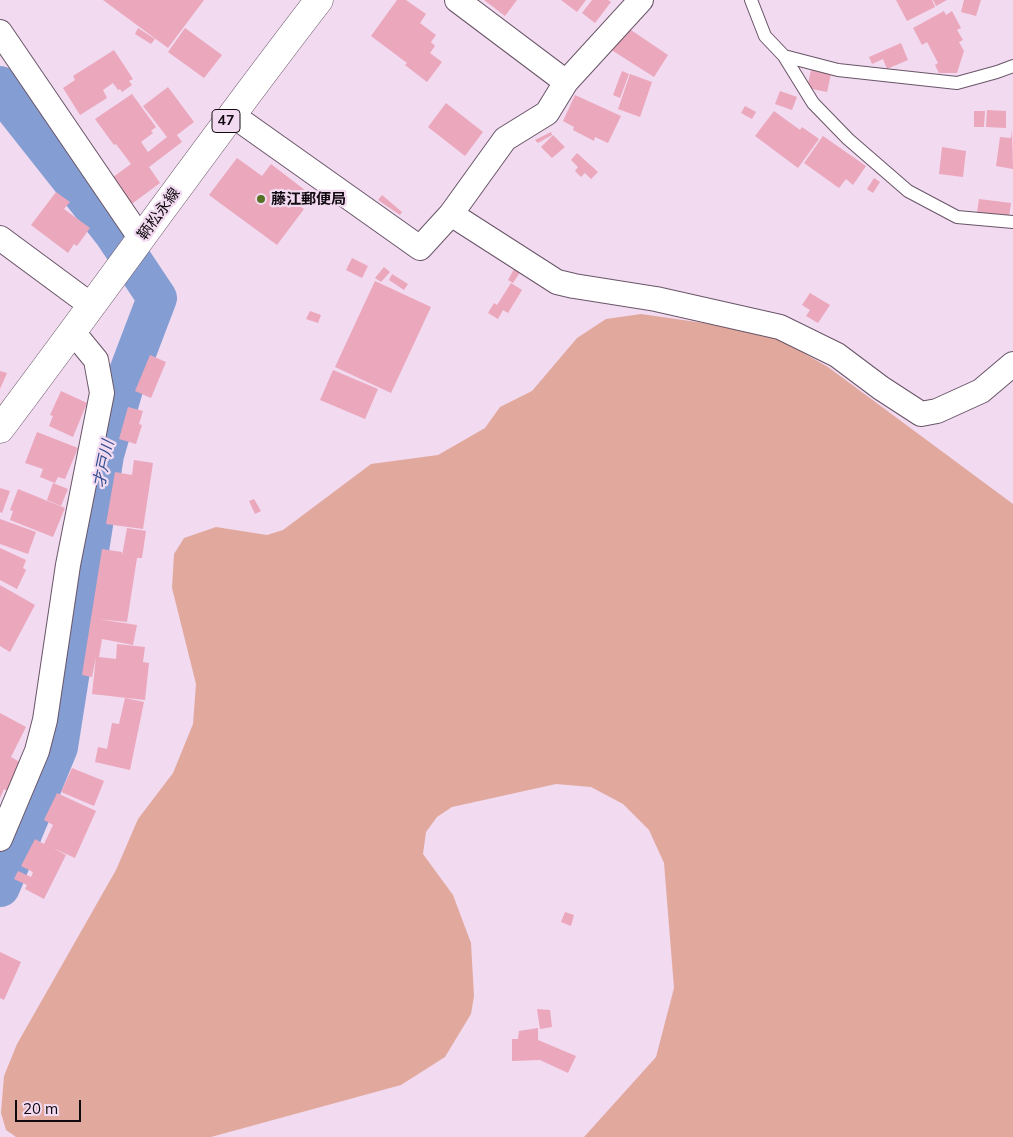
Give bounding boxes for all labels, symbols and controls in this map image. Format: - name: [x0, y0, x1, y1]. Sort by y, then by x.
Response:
- road number: 47: [212, 110, 240, 132]
- street label: 鞆松永線: [134, 184, 184, 244]
- place label: 藤江郵便局: [271, 190, 346, 208]
- marker: 藤江郵便局: [255, 193, 267, 205]
- water label: 才戸川: [90, 439, 118, 489]
- scale bar: [18, 1090, 84, 1122]
- text: 20 m: [23, 1099, 58, 1118]

